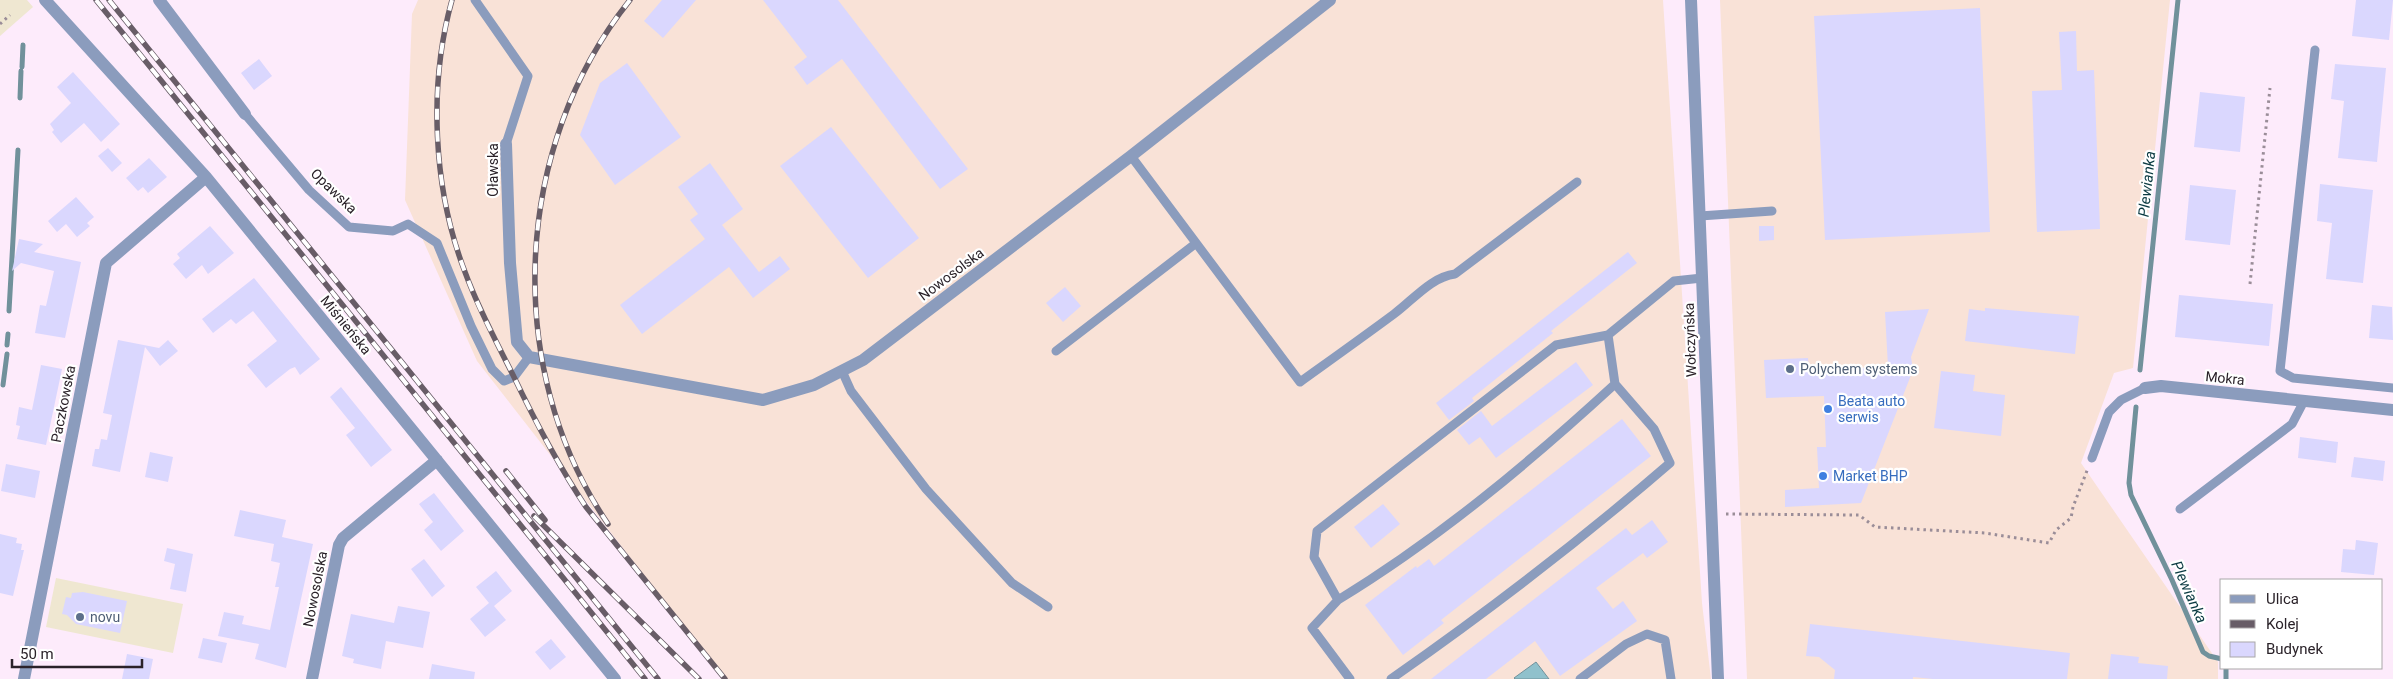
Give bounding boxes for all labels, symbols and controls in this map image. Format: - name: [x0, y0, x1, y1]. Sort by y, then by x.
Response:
- street label: Oławska: [485, 143, 501, 197]
- water label: Plewianka: [2135, 150, 2159, 218]
- street label: Opawska: [308, 165, 360, 217]
- street label: Nowosolska: [915, 244, 987, 304]
- street label: Miśnieńska: [317, 292, 375, 358]
- street label: Wołczyńska: [1681, 302, 1699, 378]
- place label: Polychem systems: [1800, 361, 1917, 377]
- marker: Polychem systems: [1784, 363, 1796, 375]
- street label: Paczkowska: [48, 364, 78, 444]
- street label: Mokra: [2205, 368, 2245, 388]
- place label: Beata auto serwis: [1838, 393, 1905, 425]
- marker: Beata auto serwis: [1822, 403, 1834, 415]
- place label: Market BHP: [1833, 468, 1908, 484]
- marker: Market BHP: [1817, 470, 1829, 482]
- street label: Nowosolska: [300, 550, 330, 628]
- water label: Plewianka: [2167, 558, 2211, 626]
- legend: [2220, 579, 2383, 669]
- text: Ulica: [2266, 590, 2299, 608]
- place label: novu: [90, 609, 120, 625]
- marker: novu: [74, 611, 86, 623]
- text: Kolej: [2266, 615, 2299, 633]
- scale bar: [12, 636, 142, 668]
- text: Budynek: [2266, 640, 2323, 658]
- text: 50 m: [20, 645, 54, 663]

